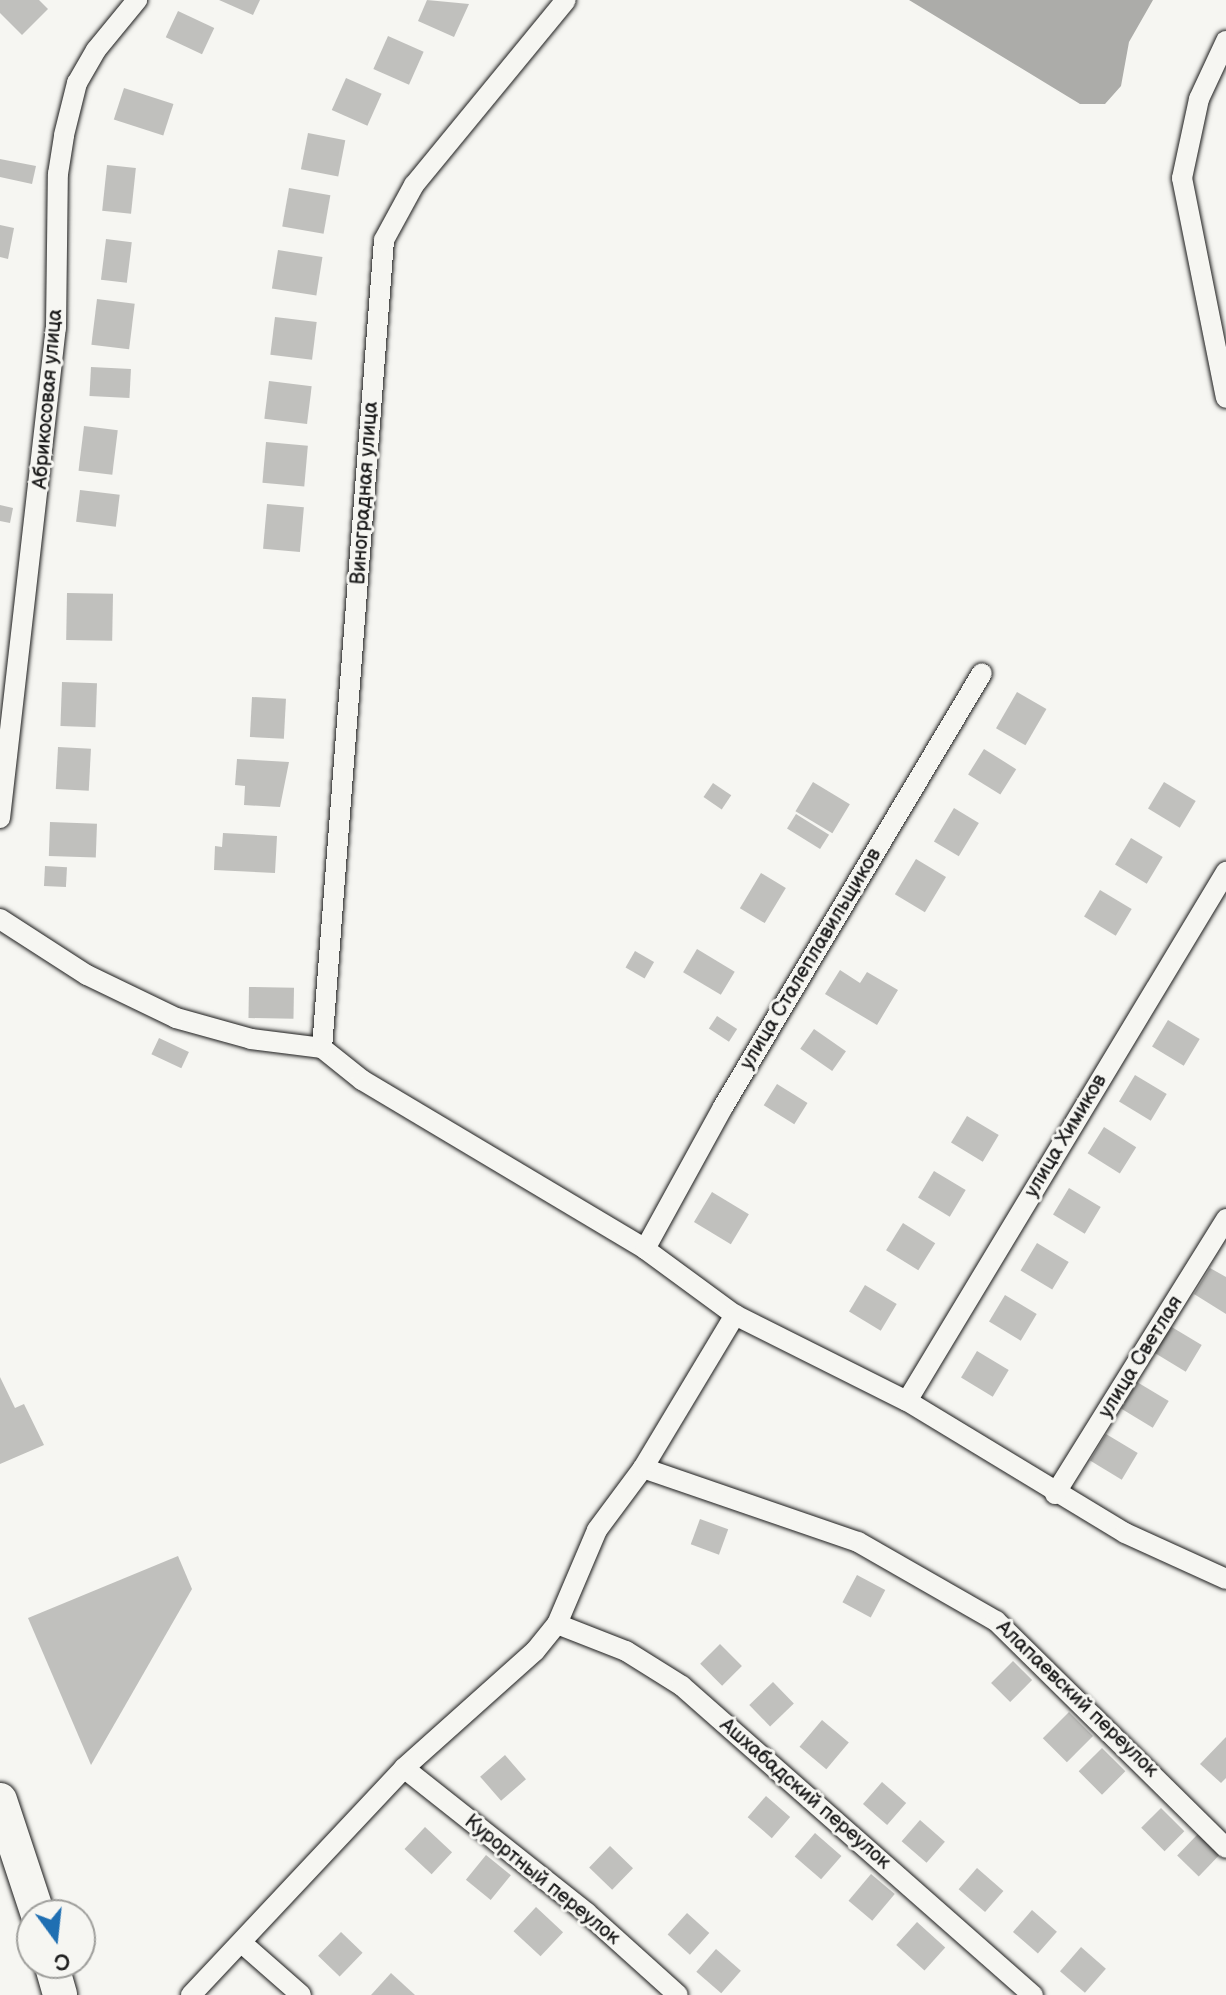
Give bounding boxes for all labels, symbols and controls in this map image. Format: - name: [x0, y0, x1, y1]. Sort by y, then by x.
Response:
- street label: Абрикосовая улица: [28, 308, 68, 490]
- street label: Виноградная улица: [347, 401, 383, 585]
- street label: улица Сталеплавильщиков: [735, 844, 887, 1074]
- street label: улица Химиков: [1020, 1070, 1112, 1202]
- street label: улица Светлая: [1094, 1292, 1188, 1422]
- street label: Алапаевский переулок: [991, 1616, 1163, 1782]
- street label: Ашхабадский переулок: [715, 1713, 895, 1875]
- street label: Курортный переулок: [459, 1810, 625, 1950]
- north arrow: [16, 1899, 96, 1979]
- text: С: [51, 1946, 73, 1976]

